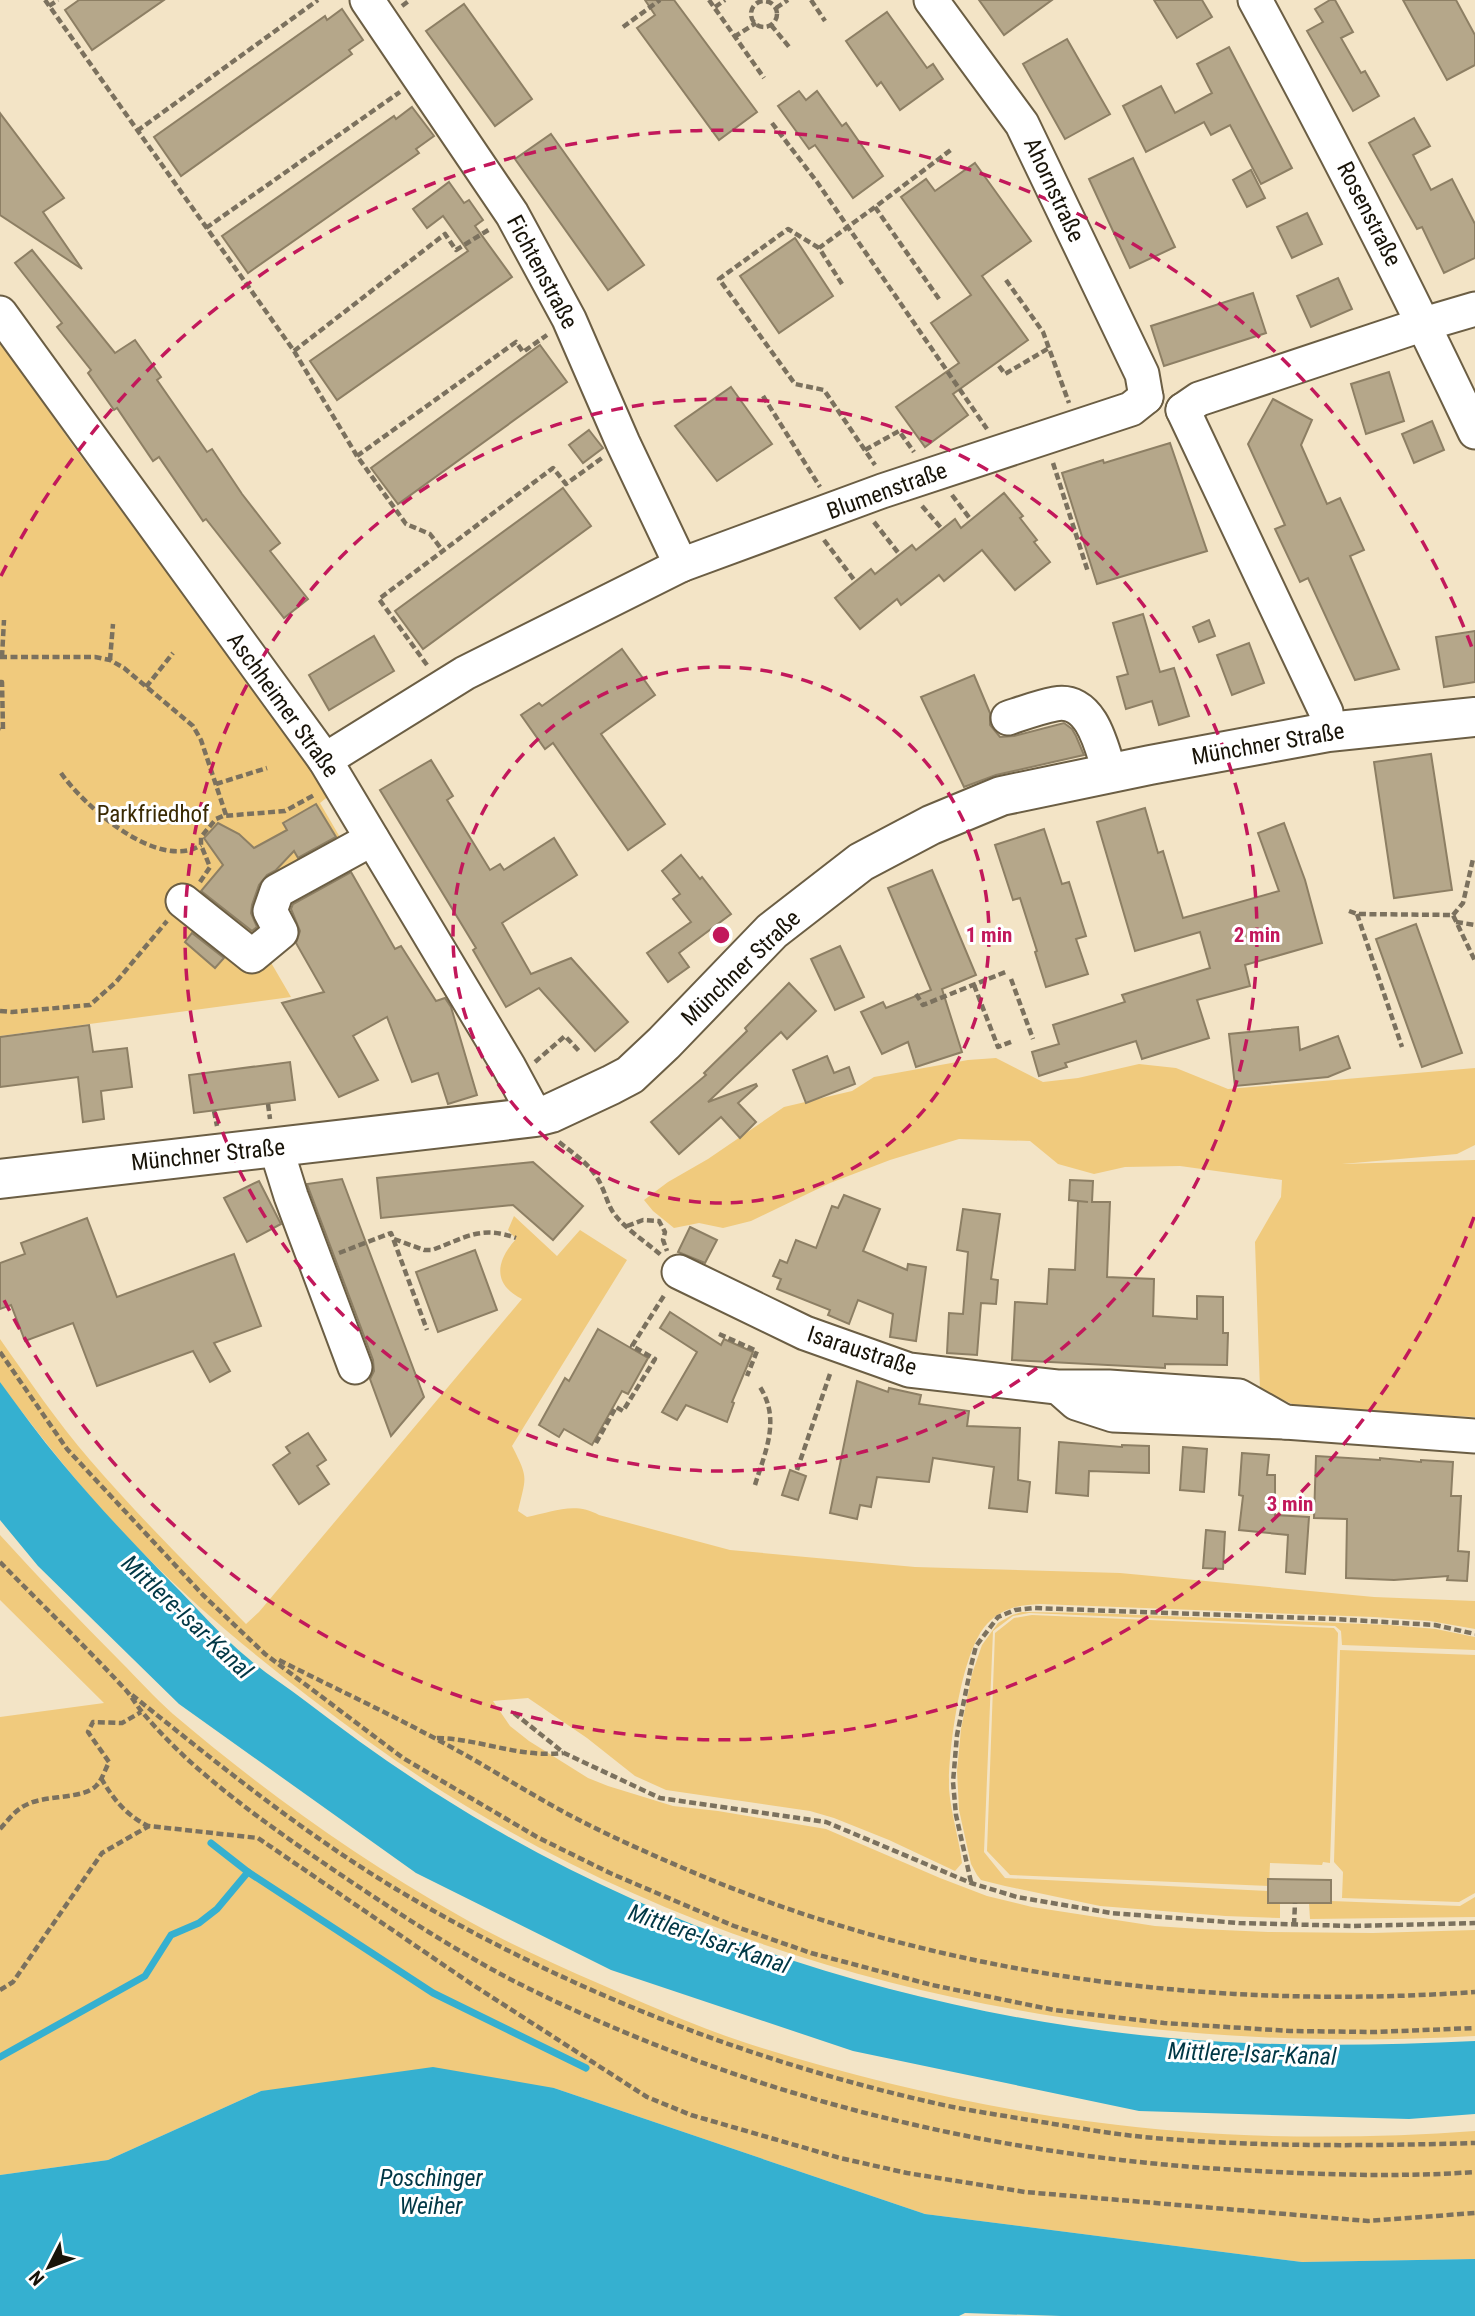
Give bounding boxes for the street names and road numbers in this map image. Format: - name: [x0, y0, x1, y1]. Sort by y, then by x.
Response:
- street label: Ahornstraße: [1018, 134, 1090, 246]
- street label: Rosenstraße: [1331, 157, 1407, 271]
- street label: Fichtenstraße: [501, 211, 583, 333]
- street label: Blumenstraße: [823, 457, 951, 525]
- street label: Aschheimer Straße: [221, 627, 345, 783]
- street label: Münchner Straße: [1189, 717, 1347, 771]
- street label: Münchner Straße: [676, 905, 806, 1031]
- street label: Münchner Straße: [130, 1133, 286, 1177]
- street label: Isaraustraße: [804, 1321, 920, 1381]

